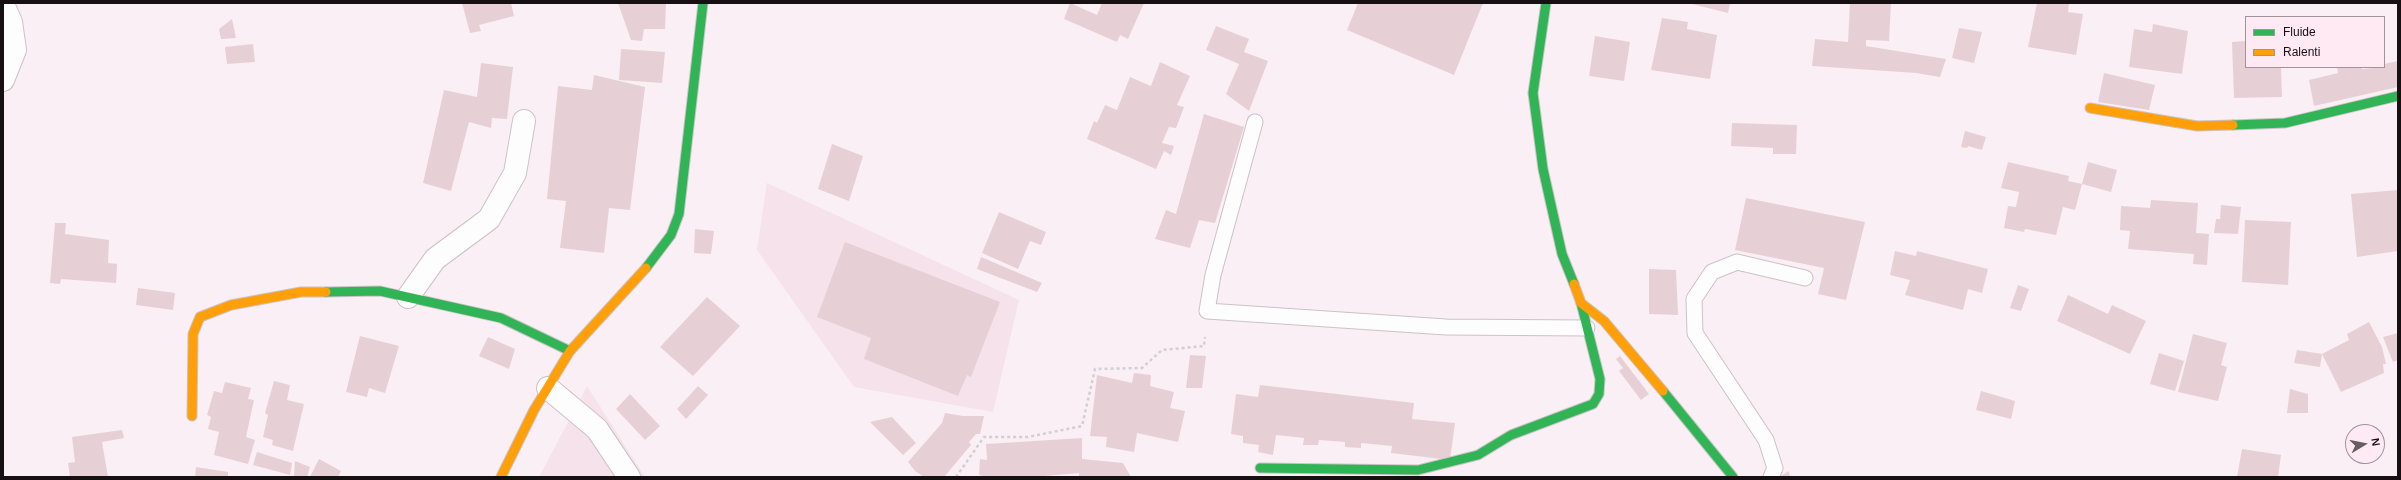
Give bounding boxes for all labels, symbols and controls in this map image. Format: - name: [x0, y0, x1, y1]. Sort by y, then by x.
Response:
- legend: [2245, 16, 2385, 68]
- text: Fluide: [2283, 25, 2316, 39]
- text: Ralenti: [2283, 45, 2320, 59]
- north arrow: [2345, 424, 2385, 464]
- text: N: [2369, 437, 2382, 447]

